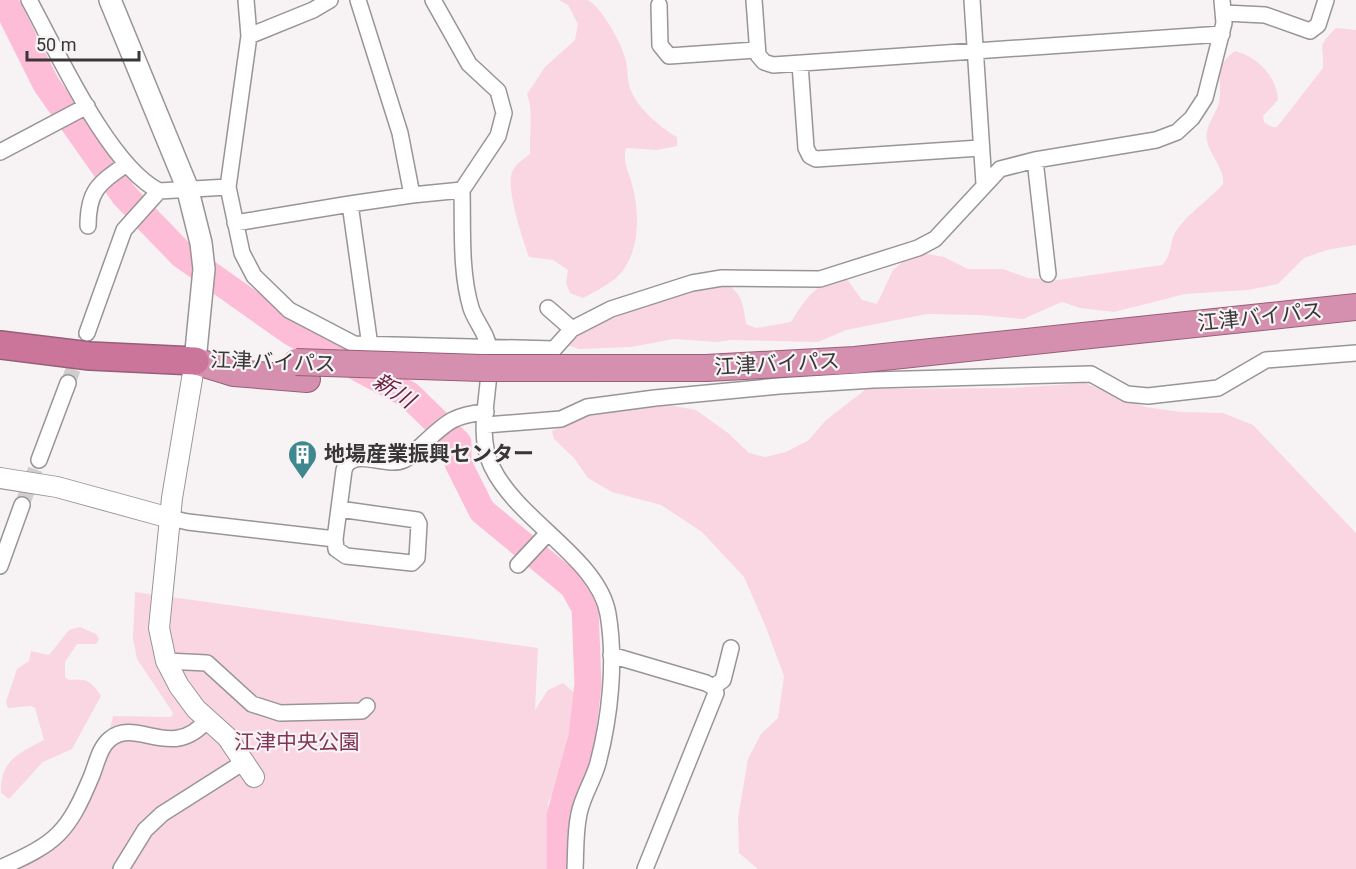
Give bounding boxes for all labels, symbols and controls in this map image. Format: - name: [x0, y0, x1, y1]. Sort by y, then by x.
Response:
- scale bar: [27, 24, 140, 62]
- text: 50 m: [36, 34, 76, 55]
- street label: 江津バイパス: [1196, 299, 1324, 335]
- street label: 江津バイパス: [210, 348, 336, 376]
- street label: 江津バイパス: [714, 349, 840, 379]
- water label: 新川: [368, 368, 421, 414]
- building icon: 地場産業振興センター: [287, 438, 319, 480]
- place label: 地場産業振興センター: [324, 442, 534, 466]
- park label: 江津中央公園: [234, 730, 360, 754]

